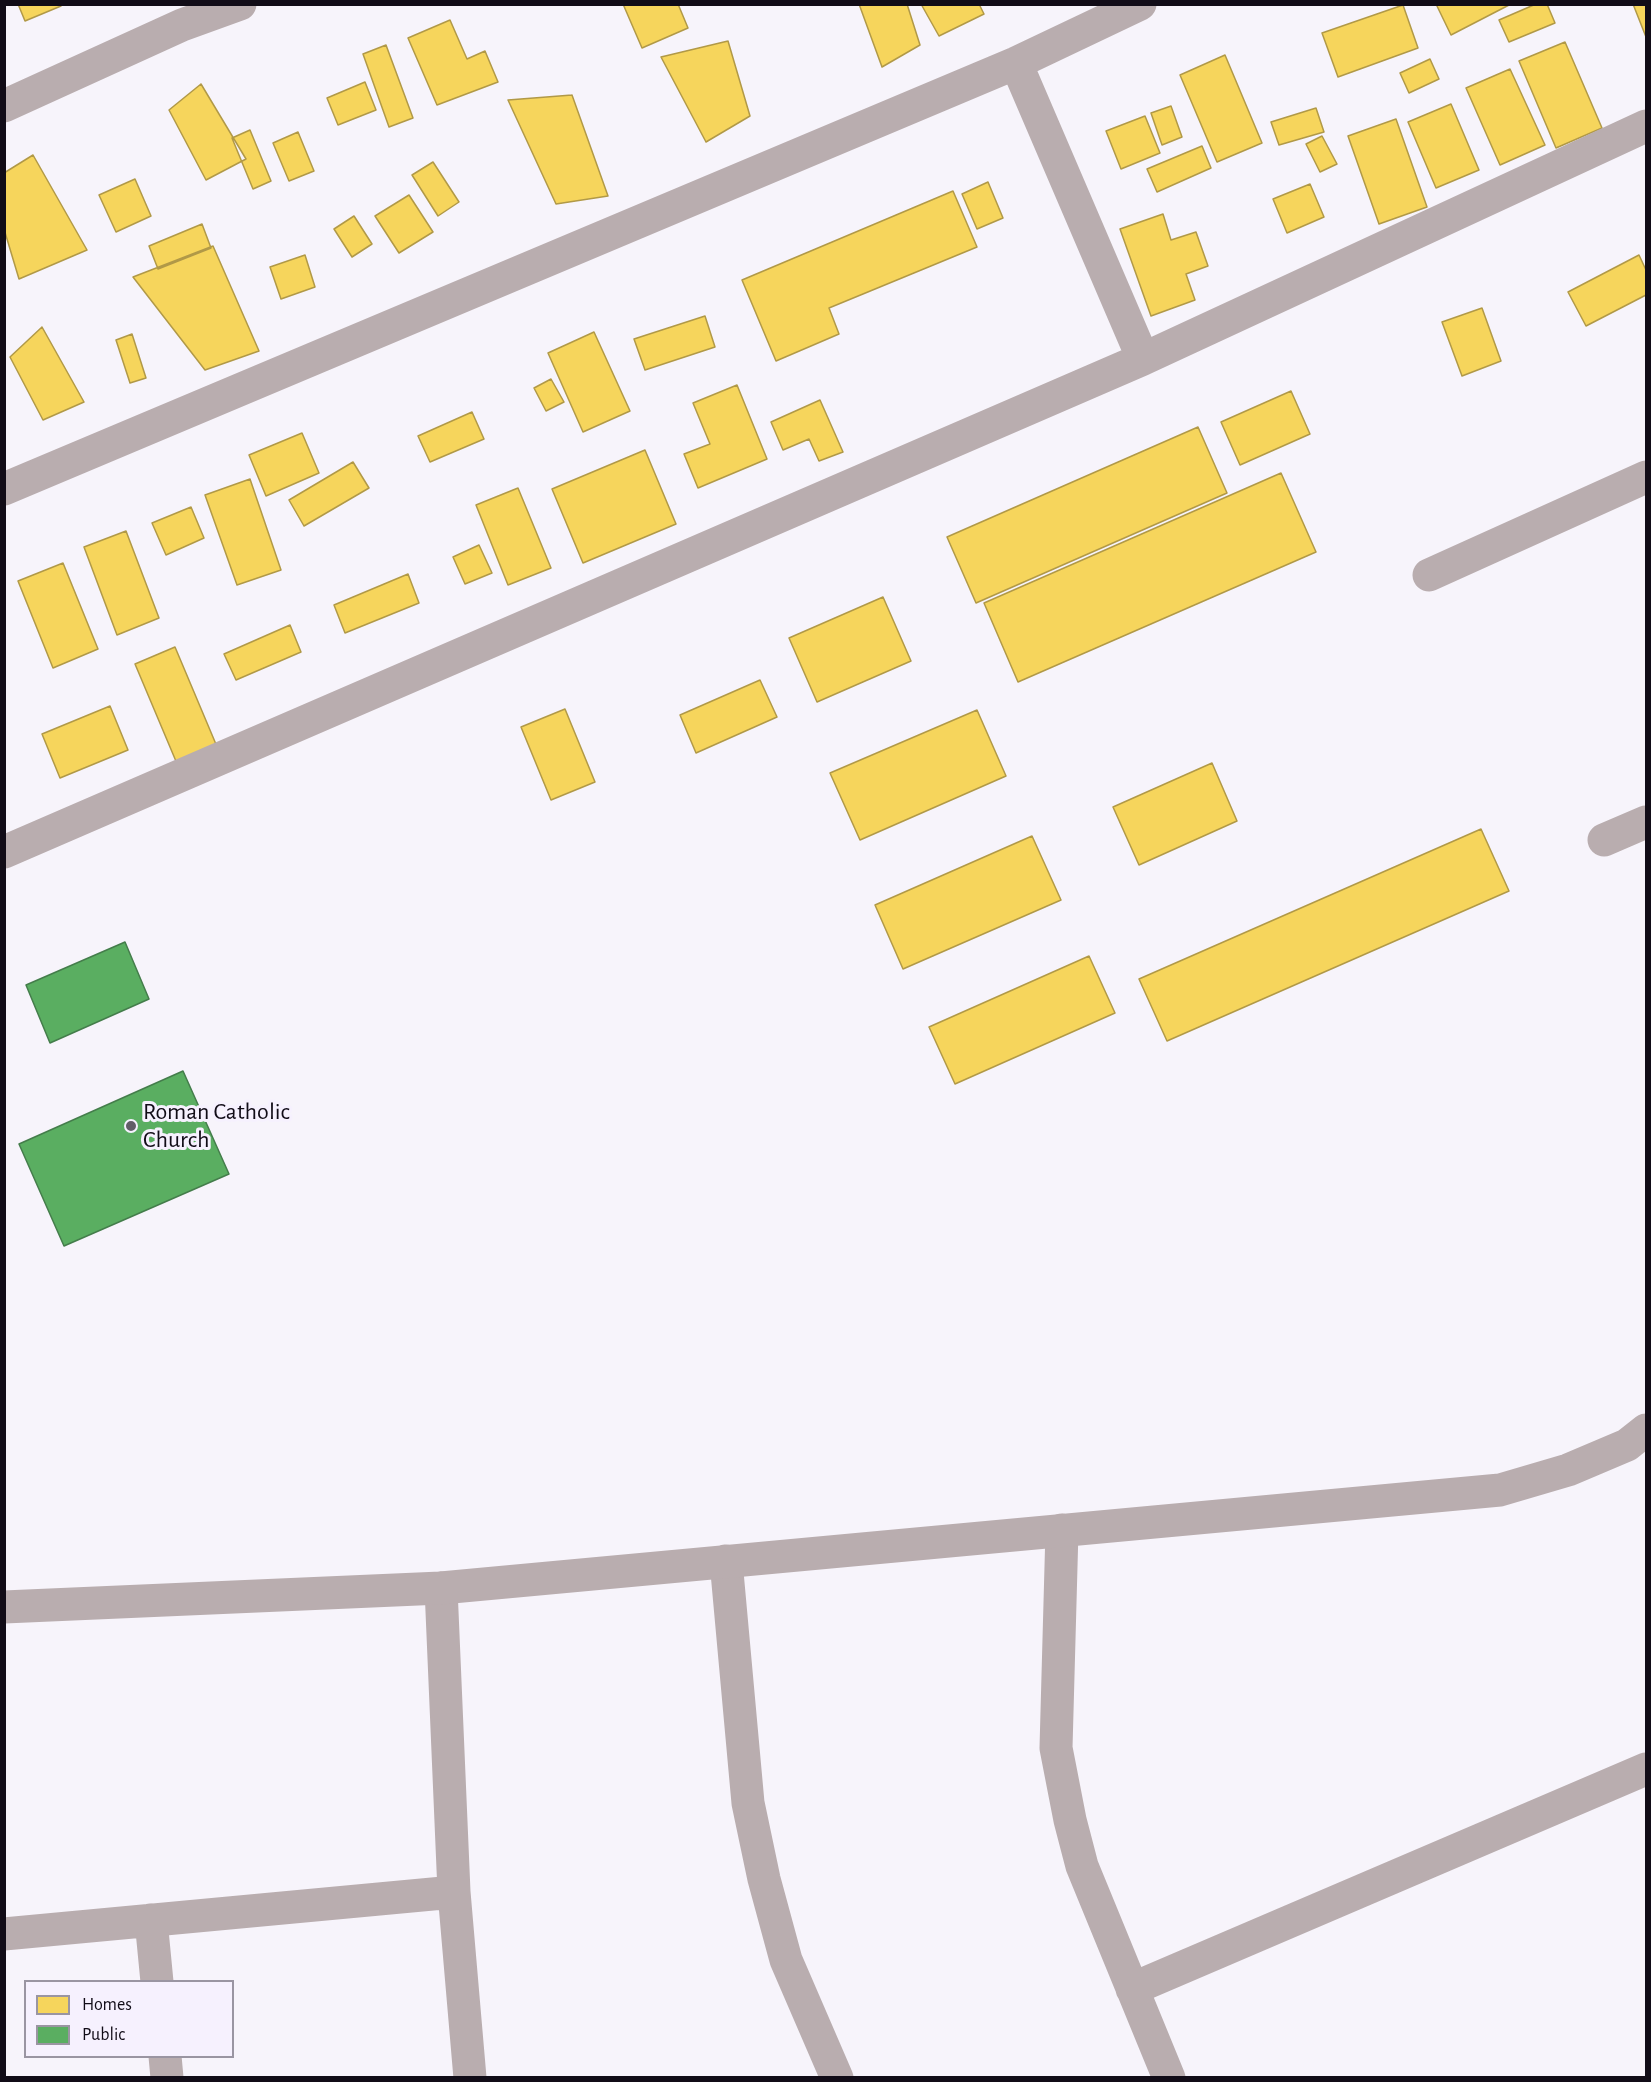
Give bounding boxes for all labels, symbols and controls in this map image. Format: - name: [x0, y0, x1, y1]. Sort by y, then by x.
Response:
- place label: Roman Catholic Church: [143, 1098, 290, 1154]
- marker: Roman Catholic Church: [124, 1119, 138, 1133]
- legend: [24, 1980, 234, 2058]
- text: Homes: [82, 1996, 132, 2014]
- text: Public: [82, 2026, 125, 2044]

